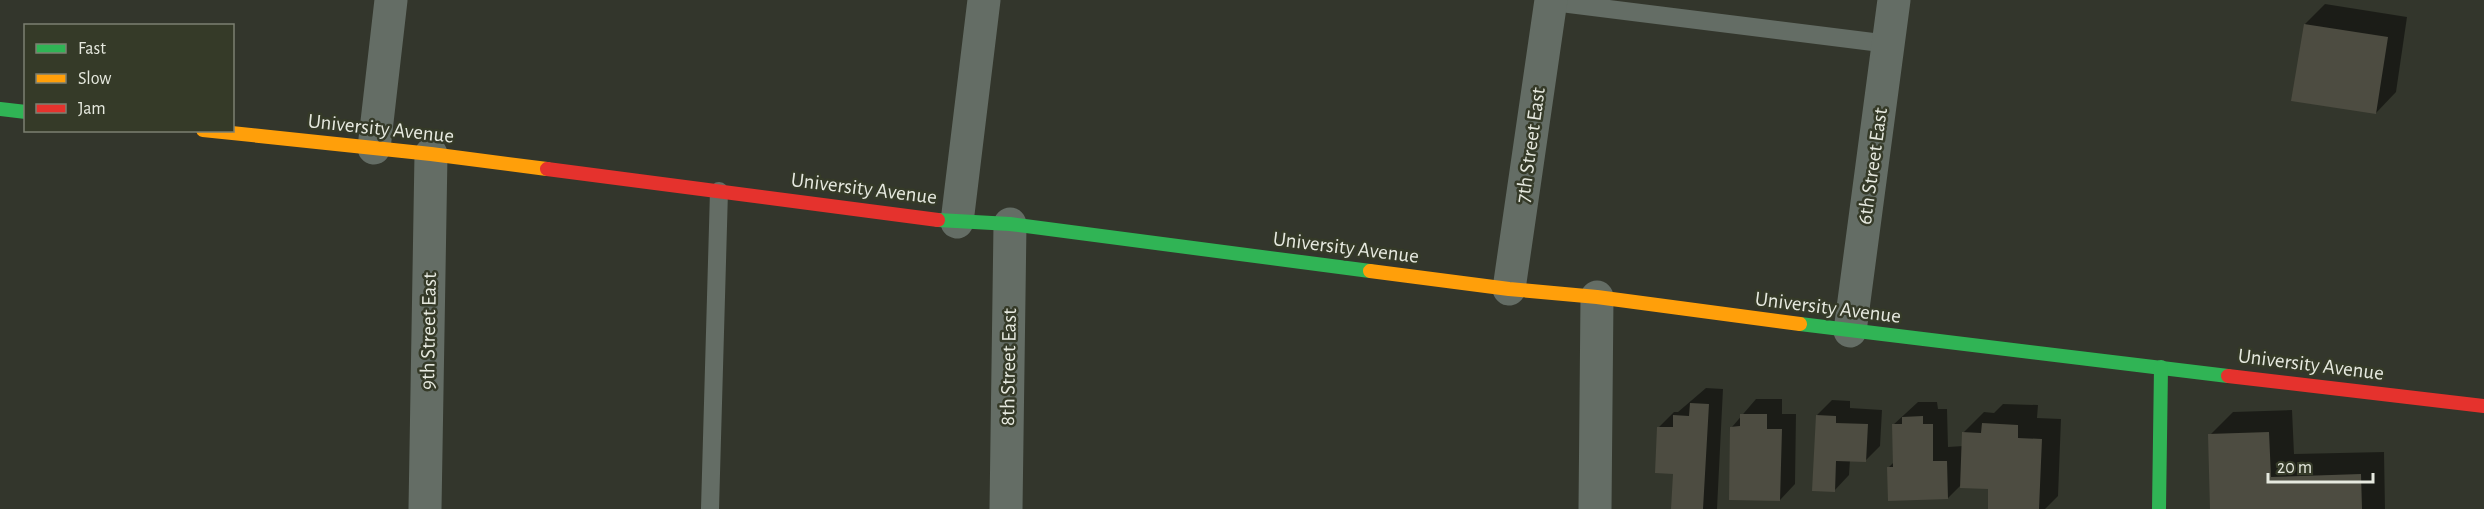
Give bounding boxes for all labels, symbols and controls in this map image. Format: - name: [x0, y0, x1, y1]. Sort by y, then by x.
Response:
- legend: [24, 24, 234, 132]
- text: Fast: [78, 40, 106, 58]
- text: Slow: [78, 70, 111, 88]
- street label: 7th Street East: [1512, 86, 1549, 204]
- text: Jam: [78, 100, 106, 118]
- street label: 6th Street East: [1854, 106, 1891, 226]
- street label: University Avenue: [307, 110, 455, 147]
- street label: University Avenue: [790, 169, 938, 208]
- street label: University Avenue: [1272, 228, 1420, 267]
- street label: 9th Street East: [417, 272, 440, 390]
- street label: University Avenue: [1754, 288, 1902, 327]
- street label: 8th Street East: [997, 308, 1020, 426]
- street label: University Avenue: [2237, 345, 2385, 384]
- scale bar: [2268, 446, 2373, 484]
- text: 20 m: [2277, 459, 2312, 477]

